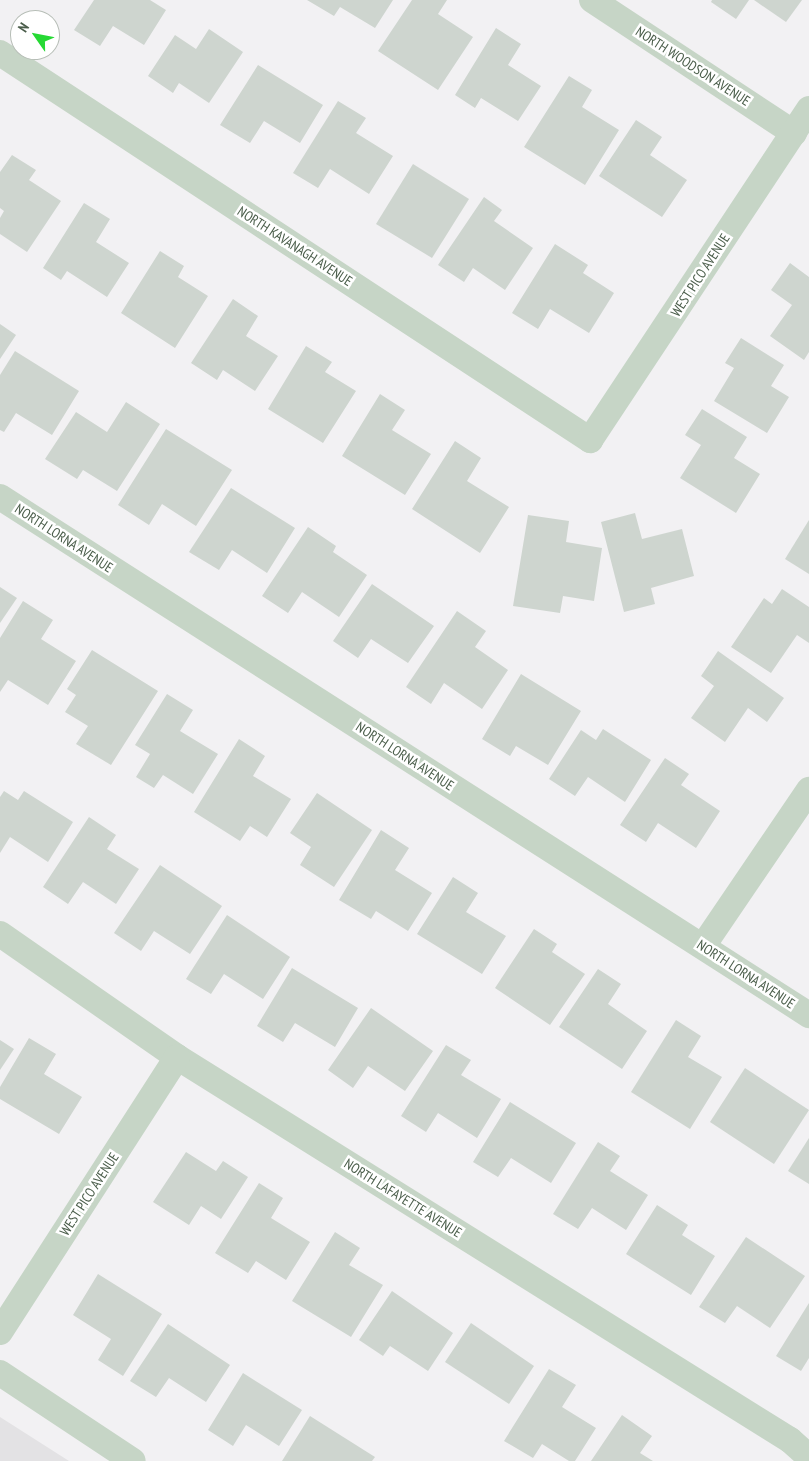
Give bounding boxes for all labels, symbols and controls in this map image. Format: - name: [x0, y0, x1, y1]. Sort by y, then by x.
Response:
- north arrow: [10, 10, 60, 60]
- text: N: [14, 19, 33, 35]
- street label: NORTH WOODSON AVENUE: [632, 23, 754, 109]
- street label: NORTH KAVANAGH AVENUE: [234, 203, 356, 289]
- street label: WEST PICO AVENUE: [667, 230, 733, 320]
- street label: NORTH LORNA AVENUE: [12, 500, 116, 576]
- street label: NORTH LORNA AVENUE: [353, 718, 457, 794]
- street label: NORTH LORNA AVENUE: [694, 936, 798, 1012]
- street label: WEST PICO AVENUE: [56, 1149, 122, 1239]
- street label: NORTH LAFAYETTE AVENUE: [341, 1155, 465, 1241]

